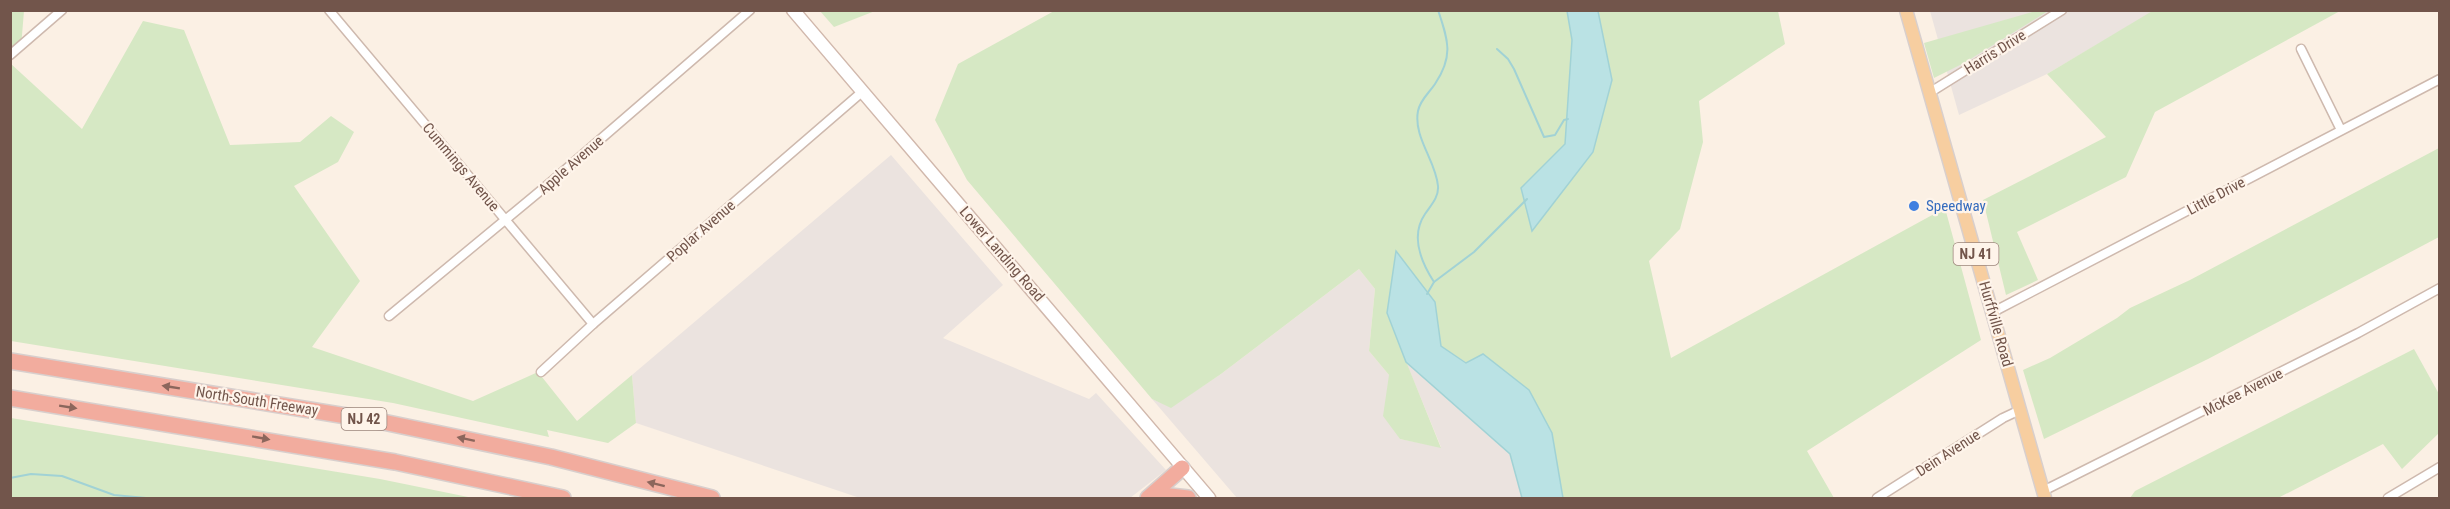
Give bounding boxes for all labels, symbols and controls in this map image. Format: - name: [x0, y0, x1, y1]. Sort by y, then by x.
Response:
- street label: Harris Drive: [1961, 26, 2029, 78]
- street label: Cummings Avenue: [419, 119, 503, 215]
- street label: Apple Avenue: [535, 132, 607, 198]
- street label: Little Drive: [2184, 173, 2248, 219]
- street label: Poplar Avenue: [663, 196, 739, 266]
- place label: Speedway: [1926, 197, 1986, 215]
- marker: Speedway: [1907, 199, 1921, 213]
- street label: Lower Landing Road: [956, 203, 1048, 305]
- road number: NJ 41: [1954, 243, 1998, 265]
- street label: Hurffville Road: [1975, 279, 2017, 369]
- street label: McKee Avenue: [2200, 364, 2286, 420]
- one-way arrow: [161, 382, 180, 391]
- street label: North-South Freeway: [195, 382, 319, 420]
- one-way arrow: [59, 403, 78, 412]
- road number: NJ 42: [342, 408, 386, 430]
- street label: Dein Avenue: [1913, 426, 1983, 480]
- one-way arrow: [251, 434, 270, 443]
- one-way arrow: [457, 434, 475, 444]
- one-way arrow: [647, 479, 665, 488]

